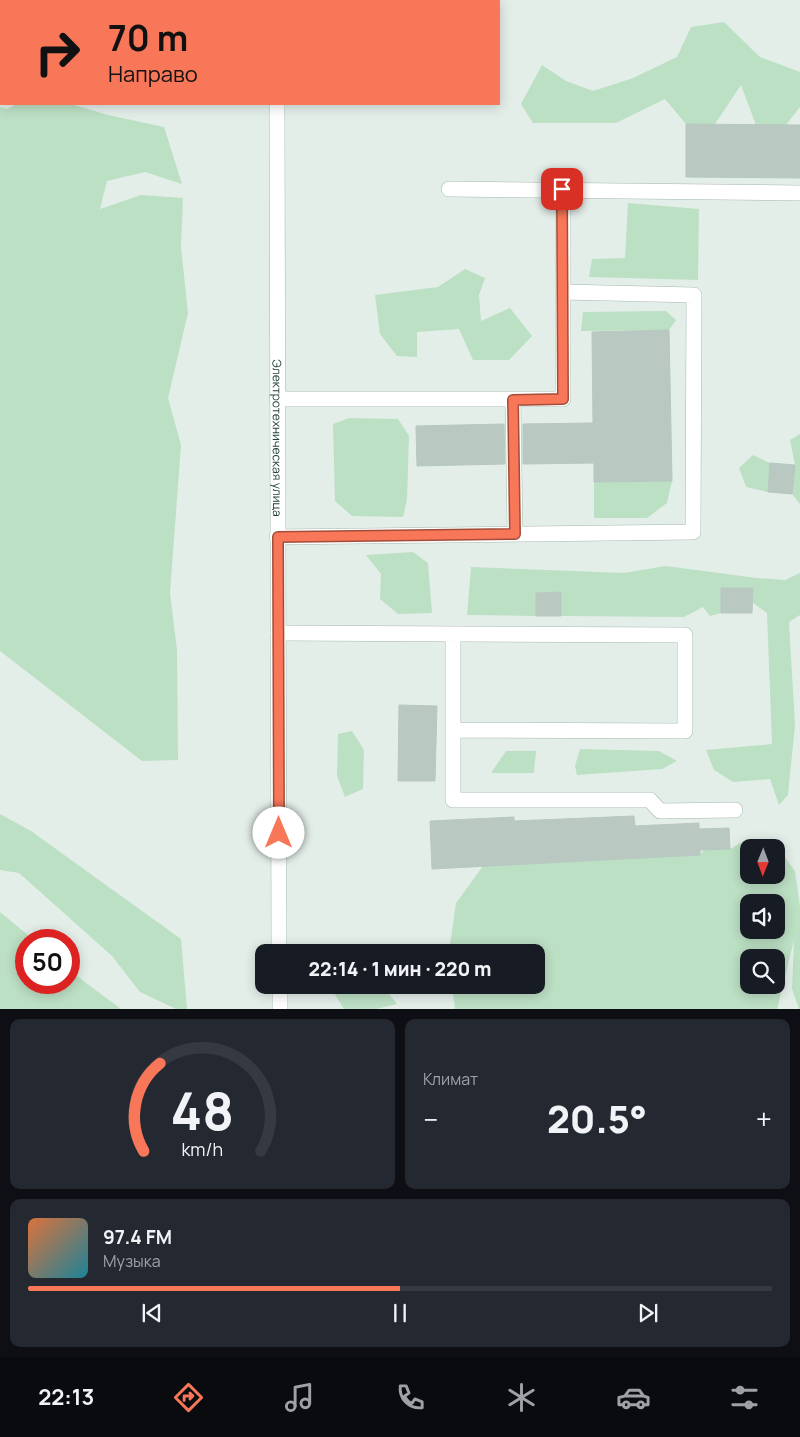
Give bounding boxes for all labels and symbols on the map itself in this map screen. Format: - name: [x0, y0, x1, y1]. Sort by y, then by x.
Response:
- pin: [541, 168, 583, 210]
- street label: Электротехническая улица: [269, 359, 286, 517]
- position arrow: [252, 806, 304, 858]
- north arrow: [740, 839, 785, 884]
- speed limit sign: 50: [15, 929, 80, 994]

